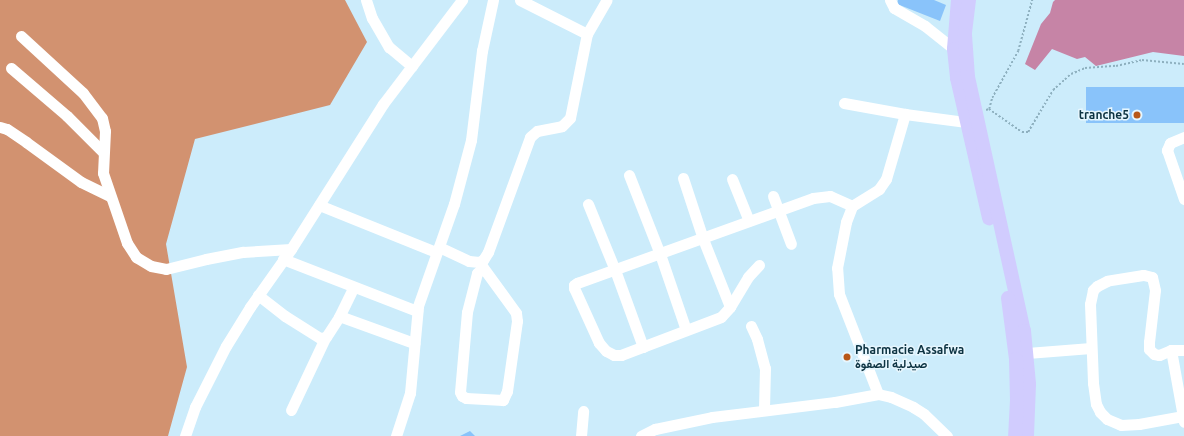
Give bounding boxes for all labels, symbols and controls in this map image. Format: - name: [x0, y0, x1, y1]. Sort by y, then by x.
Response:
- place label: tranche5: [1079, 108, 1129, 122]
- marker: tranche5: [1132, 110, 1142, 120]
- place label: Pharmacie Assafwa صيدلية الصفوة: [855, 343, 964, 371]
- marker: Pharmacie Assafwa صيدلية الصفوة: [842, 352, 852, 362]

